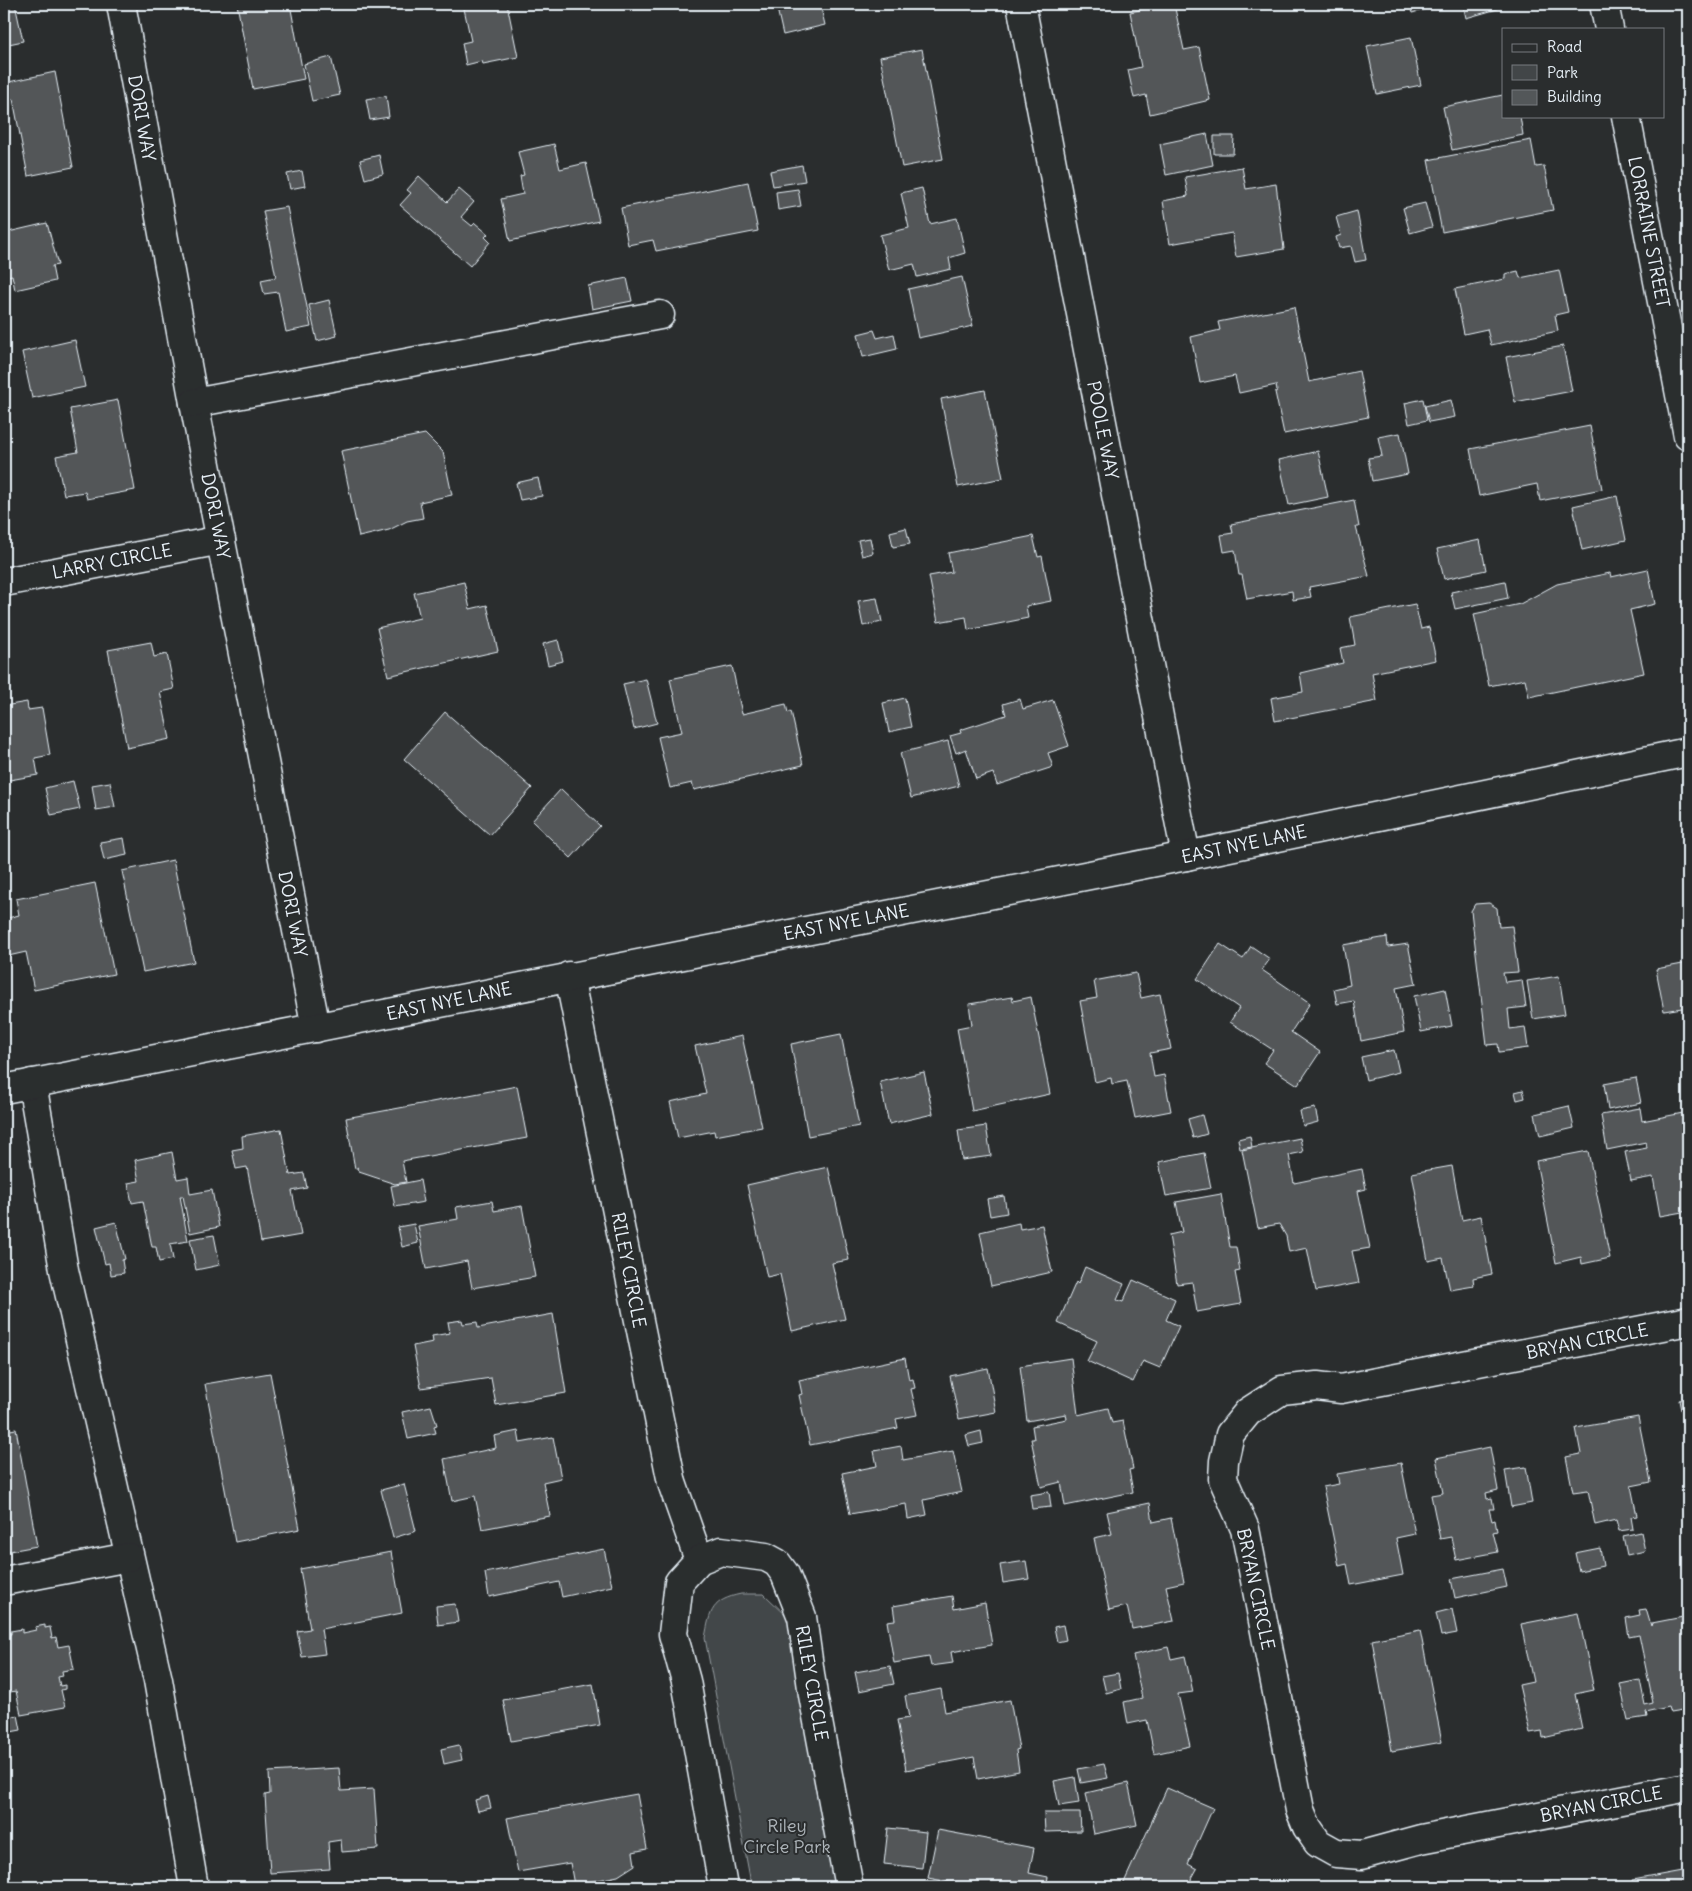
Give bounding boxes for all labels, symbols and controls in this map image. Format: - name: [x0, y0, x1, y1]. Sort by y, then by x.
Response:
- legend: [1502, 28, 1664, 118]
- text: Road: [1547, 37, 1582, 56]
- text: Park: [1547, 63, 1578, 82]
- street label: DORI WAY: [123, 73, 161, 163]
- text: Building: [1547, 87, 1602, 106]
- street label: LORRAINE STREET: [1623, 154, 1675, 310]
- street label: POOLE WAY: [1082, 379, 1124, 481]
- street label: DORI WAY: [196, 471, 236, 561]
- street label: LARRY CIRCLE: [50, 538, 174, 584]
- street label: EAST NYE LANE: [1179, 819, 1309, 869]
- street label: DORI WAY: [273, 869, 313, 959]
- street label: EAST NYE LANE: [781, 899, 911, 945]
- street label: EAST NYE LANE: [384, 976, 514, 1026]
- street label: RILEY CIRCLE: [607, 1210, 651, 1330]
- street label: BRYAN CIRCLE: [1524, 1318, 1650, 1364]
- street label: BRYAN CIRCLE: [1232, 1526, 1280, 1652]
- street label: RILEY CIRCLE: [790, 1623, 834, 1743]
- street label: BRYAN CIRCLE: [1538, 1781, 1664, 1827]
- park label: Riley Circle Park: [743, 1814, 831, 1858]

